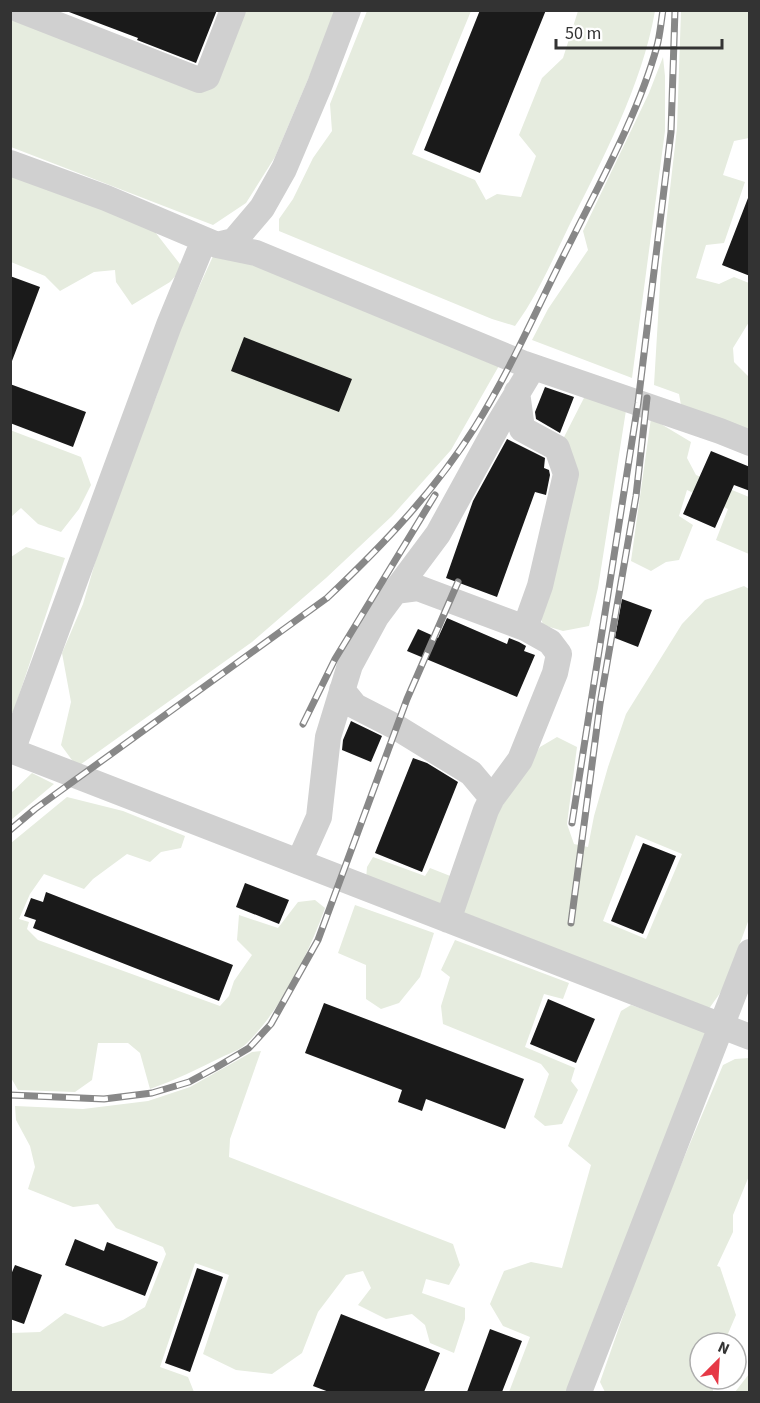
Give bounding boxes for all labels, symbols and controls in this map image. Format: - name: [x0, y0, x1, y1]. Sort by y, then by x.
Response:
- scale bar: [556, 12, 722, 50]
- text: 50 m: [565, 21, 601, 46]
- north arrow: [688, 1331, 748, 1391]
- text: N: [714, 1336, 733, 1360]

